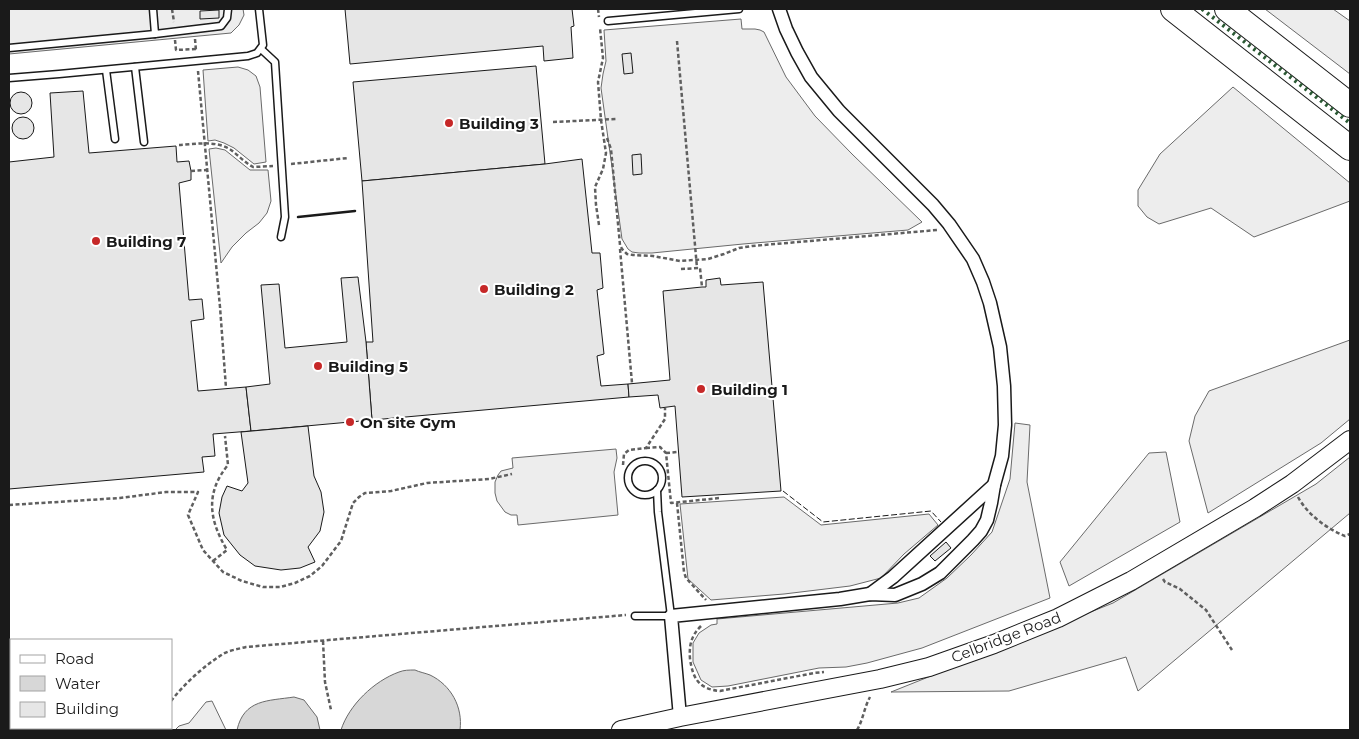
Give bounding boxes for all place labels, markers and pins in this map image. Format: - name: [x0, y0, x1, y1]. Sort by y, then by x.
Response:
- place label: Building 3: [459, 114, 539, 133]
- marker: Building 3: [443, 117, 455, 129]
- place label: Building 7: [106, 232, 186, 251]
- marker: Building 7: [90, 235, 102, 247]
- place label: Building 2: [494, 280, 574, 299]
- marker: Building 2: [478, 283, 490, 295]
- place label: Building 5: [328, 357, 408, 376]
- marker: Building 5: [312, 360, 324, 372]
- place label: Building 1: [711, 380, 788, 399]
- marker: Building 1: [695, 383, 707, 395]
- place label: On site Gym: [360, 413, 456, 432]
- marker: On site Gym: [344, 416, 356, 428]

